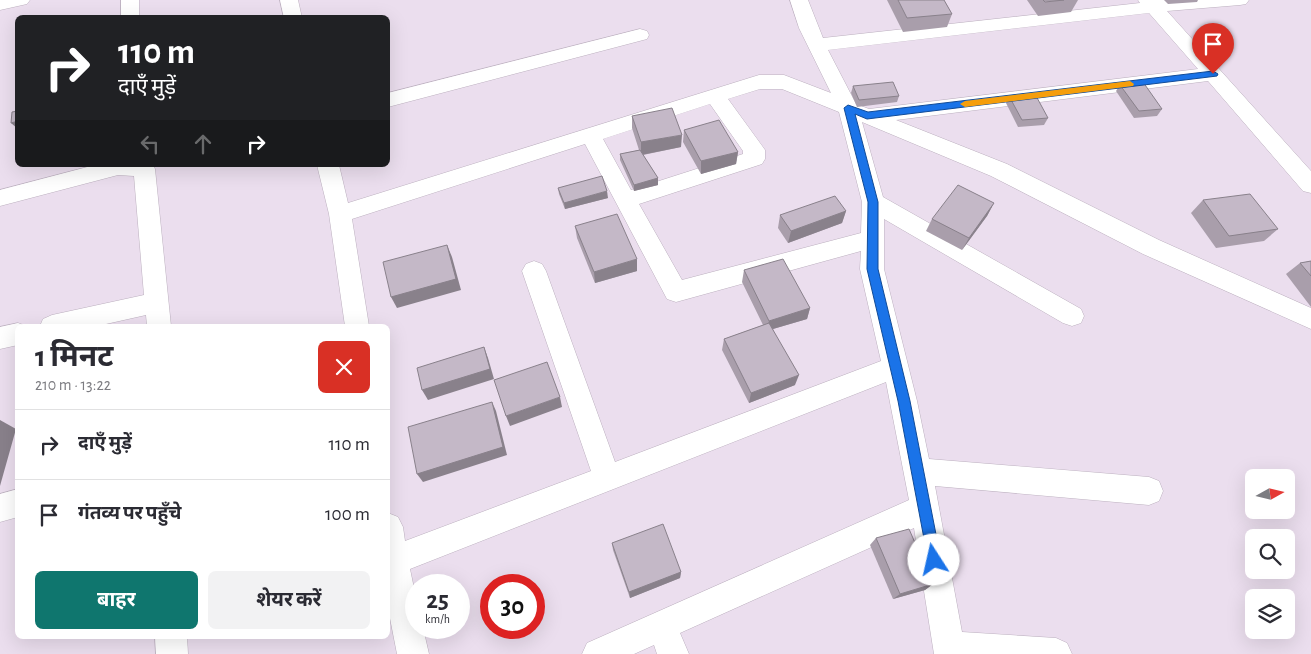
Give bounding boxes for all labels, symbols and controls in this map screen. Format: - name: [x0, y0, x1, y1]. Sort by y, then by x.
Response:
- pin: [1192, 23, 1234, 74]
- icon: arrive: [1199, 30, 1227, 58]
- icon: right: [35, 35, 100, 100]
- text: 110 m: [118, 35, 195, 70]
- text: दाएँ मुड़ें: [118, 76, 176, 98]
- icon: left: [136, 130, 164, 158]
- icon: ahead: [189, 130, 217, 158]
- icon: right: [242, 130, 270, 158]
- button: close: [318, 341, 370, 393]
- text: 1 मिनट: [35, 342, 113, 372]
- text: 210 m · 13:22: [35, 377, 111, 393]
- icon: right: [35, 431, 63, 459]
- text: दाएँ मुड़ें: [78, 434, 132, 453]
- text: 110 m: [329, 435, 370, 454]
- north arrow: [1245, 469, 1295, 519]
- map controls: [1245, 469, 1295, 639]
- icon: arrive: [35, 501, 63, 529]
- text: गंतव्य पर पहुँचे: [78, 504, 181, 523]
- text: 100 m: [325, 505, 370, 524]
- button: search: [1245, 529, 1295, 579]
- position arrow: [907, 533, 959, 585]
- button: बाहर: [35, 571, 198, 629]
- button: शेयर करें: [208, 571, 370, 629]
- speed limit sign: 30: [480, 574, 545, 639]
- text: 25: [426, 588, 449, 613]
- button: layers: [1245, 589, 1295, 639]
- text: km/h: [425, 613, 450, 625]

